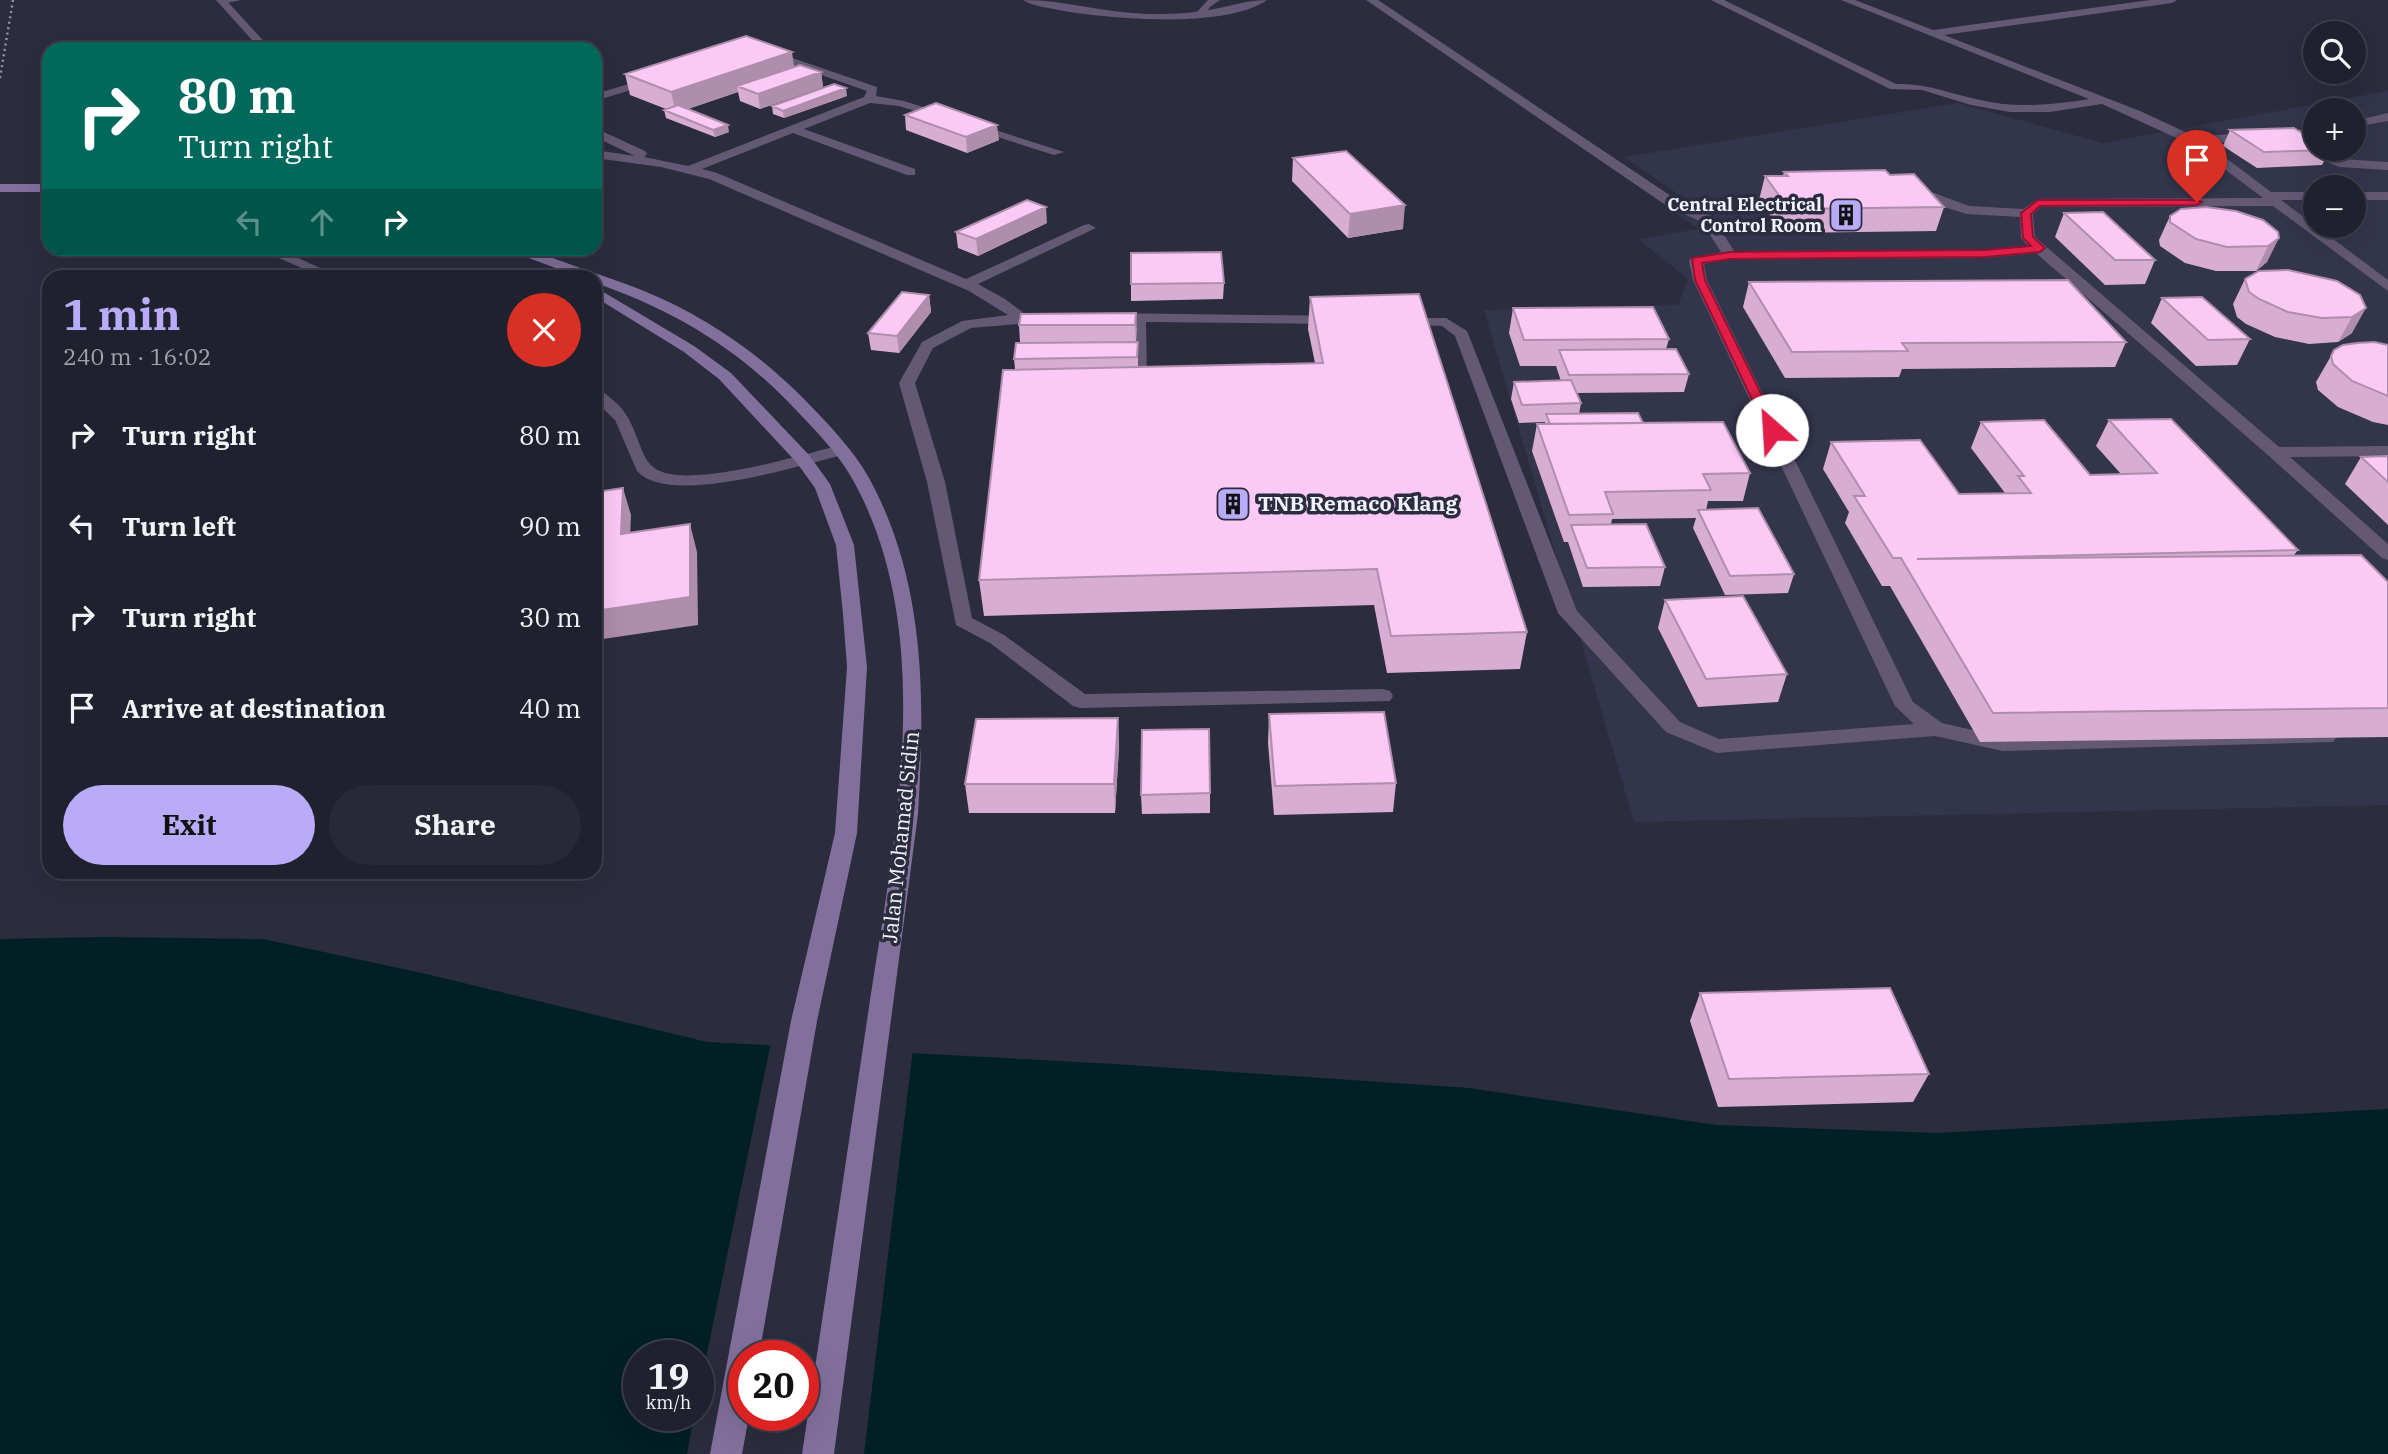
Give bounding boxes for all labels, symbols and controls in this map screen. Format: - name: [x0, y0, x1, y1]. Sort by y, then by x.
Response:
- map controls: [2303, 21, 2366, 238]
- button: search: [2303, 21, 2366, 84]
- text: 80 m: [178, 63, 296, 126]
- icon: right: [63, 70, 154, 161]
- button: +: [2303, 98, 2366, 161]
- text: Turn right: [178, 125, 333, 167]
- pin: [2167, 130, 2227, 202]
- icon: arrive: [2178, 141, 2216, 179]
- button: −: [2303, 175, 2366, 238]
- place label: Central Electrical Control Room: [1667, 193, 1823, 237]
- building icon: Central Electrical Control Room: [1827, 196, 1865, 234]
- icon: left: [230, 203, 268, 241]
- icon: ahead: [303, 203, 341, 241]
- icon: right: [376, 203, 414, 241]
- text: 1 min: [63, 287, 181, 342]
- button: close: [507, 293, 581, 367]
- text: 240 m · 16:02: [63, 341, 212, 371]
- position arrow: [1735, 393, 1809, 467]
- icon: right: [63, 416, 101, 454]
- text: Turn right: [122, 418, 256, 452]
- text: 80 m: [519, 418, 581, 452]
- building icon: TNB Remaco Klang: [1214, 485, 1252, 523]
- place label: TNB Remaco Klang: [1258, 489, 1458, 517]
- icon: left: [63, 507, 101, 545]
- text: Turn left: [122, 509, 236, 543]
- text: 90 m: [519, 509, 581, 543]
- icon: right: [63, 598, 101, 636]
- text: Turn right: [122, 600, 256, 634]
- text: 30 m: [519, 600, 581, 634]
- icon: arrive: [63, 689, 101, 727]
- text: Arrive at destination: [122, 691, 386, 725]
- text: 40 m: [519, 691, 581, 725]
- street label: Jalan Mohamad Sidin: [875, 730, 925, 944]
- button: Exit: [63, 785, 315, 865]
- button: Share: [329, 785, 581, 865]
- speed limit sign: 20: [728, 1340, 819, 1431]
- text: 19: [647, 1353, 690, 1399]
- text: km/h: [646, 1391, 691, 1414]

